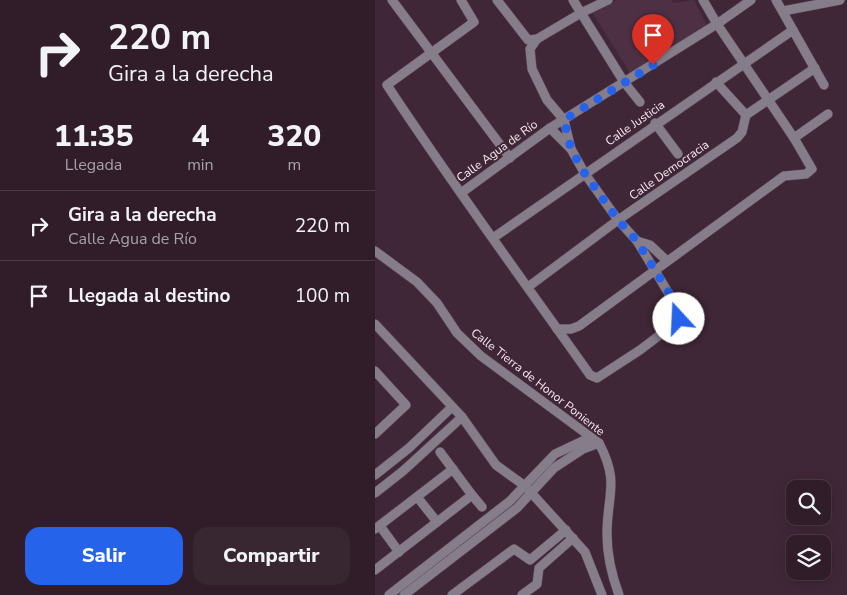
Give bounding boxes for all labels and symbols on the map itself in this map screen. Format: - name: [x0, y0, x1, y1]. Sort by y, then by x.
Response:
- pin: [632, 14, 674, 65]
- street label: Calle Justicia: [602, 97, 668, 149]
- street label: Calle Agua de Río: [453, 116, 541, 186]
- street label: Calle Democracia: [626, 137, 712, 203]
- position arrow: [652, 292, 704, 344]
- street label: Calle Tierra de Honor Poniente: [468, 325, 608, 439]

